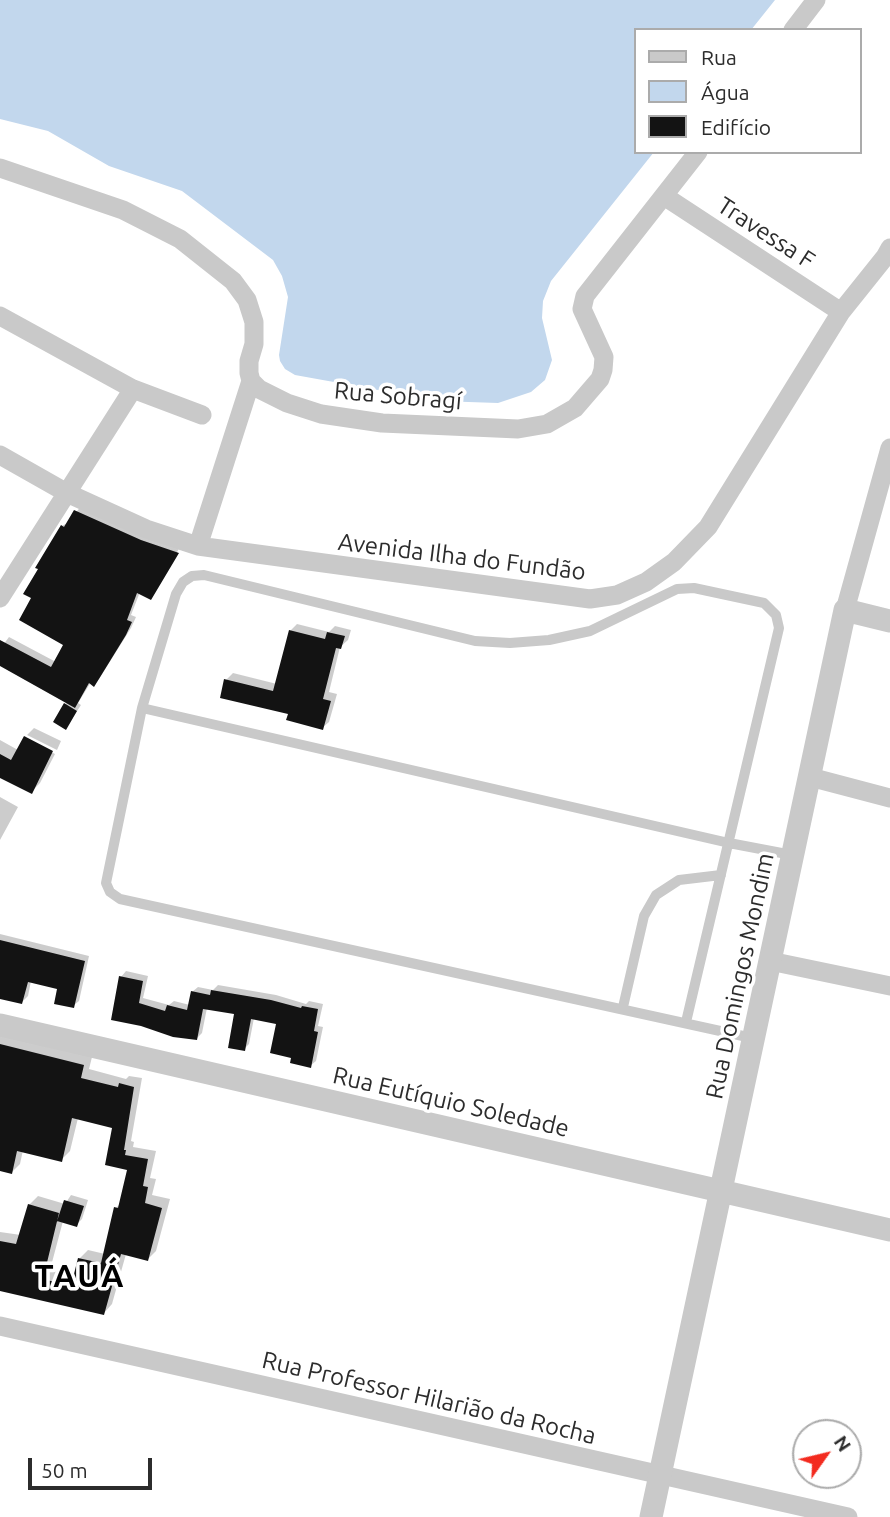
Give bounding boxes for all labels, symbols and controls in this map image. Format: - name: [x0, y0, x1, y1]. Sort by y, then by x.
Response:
- legend: [634, 28, 862, 154]
- text: Rua: [701, 45, 737, 69]
- text: Água: [701, 80, 750, 104]
- text: Edifício: [701, 115, 771, 139]
- street label: Travessa F: [712, 191, 820, 275]
- street label: Rua Sobragí: [333, 376, 463, 416]
- street label: Avenida Ilha do Fundão: [337, 528, 587, 586]
- street label: Rua Domingos Mondim: [700, 850, 780, 1102]
- street label: Rua Eutíquio Soledade: [330, 1061, 572, 1143]
- district label: TAUÁ: [35, 1257, 125, 1295]
- street label: Rua Professor Hilarião da Rocha: [259, 1346, 599, 1450]
- north arrow: [792, 1419, 862, 1489]
- text: N: [830, 1431, 856, 1455]
- scale bar: [32, 1444, 156, 1488]
- text: 50 m: [41, 1458, 88, 1482]

